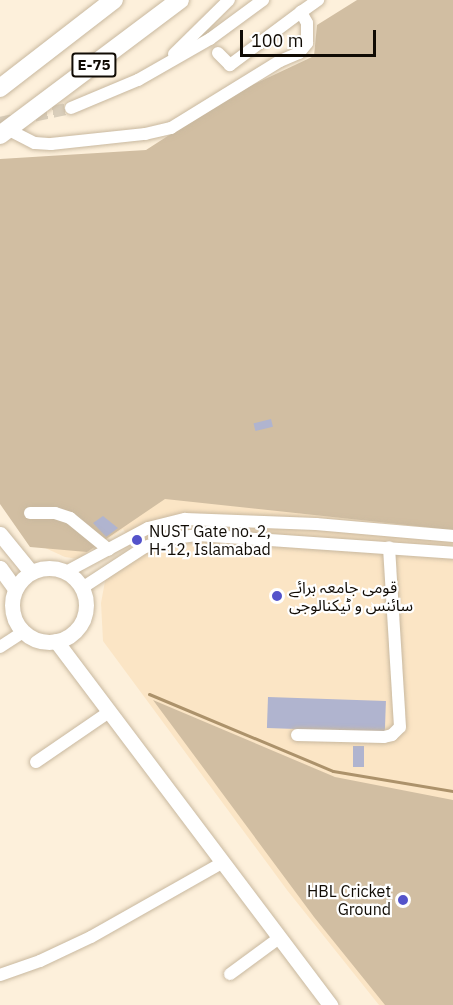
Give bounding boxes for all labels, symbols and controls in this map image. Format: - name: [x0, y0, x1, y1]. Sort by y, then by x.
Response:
- scale bar: [243, 18, 380, 56]
- text: 100 m: [251, 29, 303, 52]
- road number: E-75: [70, 53, 118, 77]
- place label: NUST Gate no. 2, H-12, Islamabad: [149, 521, 271, 559]
- marker: NUST Gate no. 2, H-12, Islamabad: [130, 533, 144, 547]
- place label: قومی جامعہ برائے سائنس و ٹیکنالوجی: [289, 577, 413, 615]
- marker: قومی جامعہ برائے سائنس و ٹیکنالوجی: [270, 589, 284, 603]
- place label: HBL Cricket Ground: [307, 881, 391, 919]
- marker: HBL Cricket Ground: [396, 893, 410, 907]

